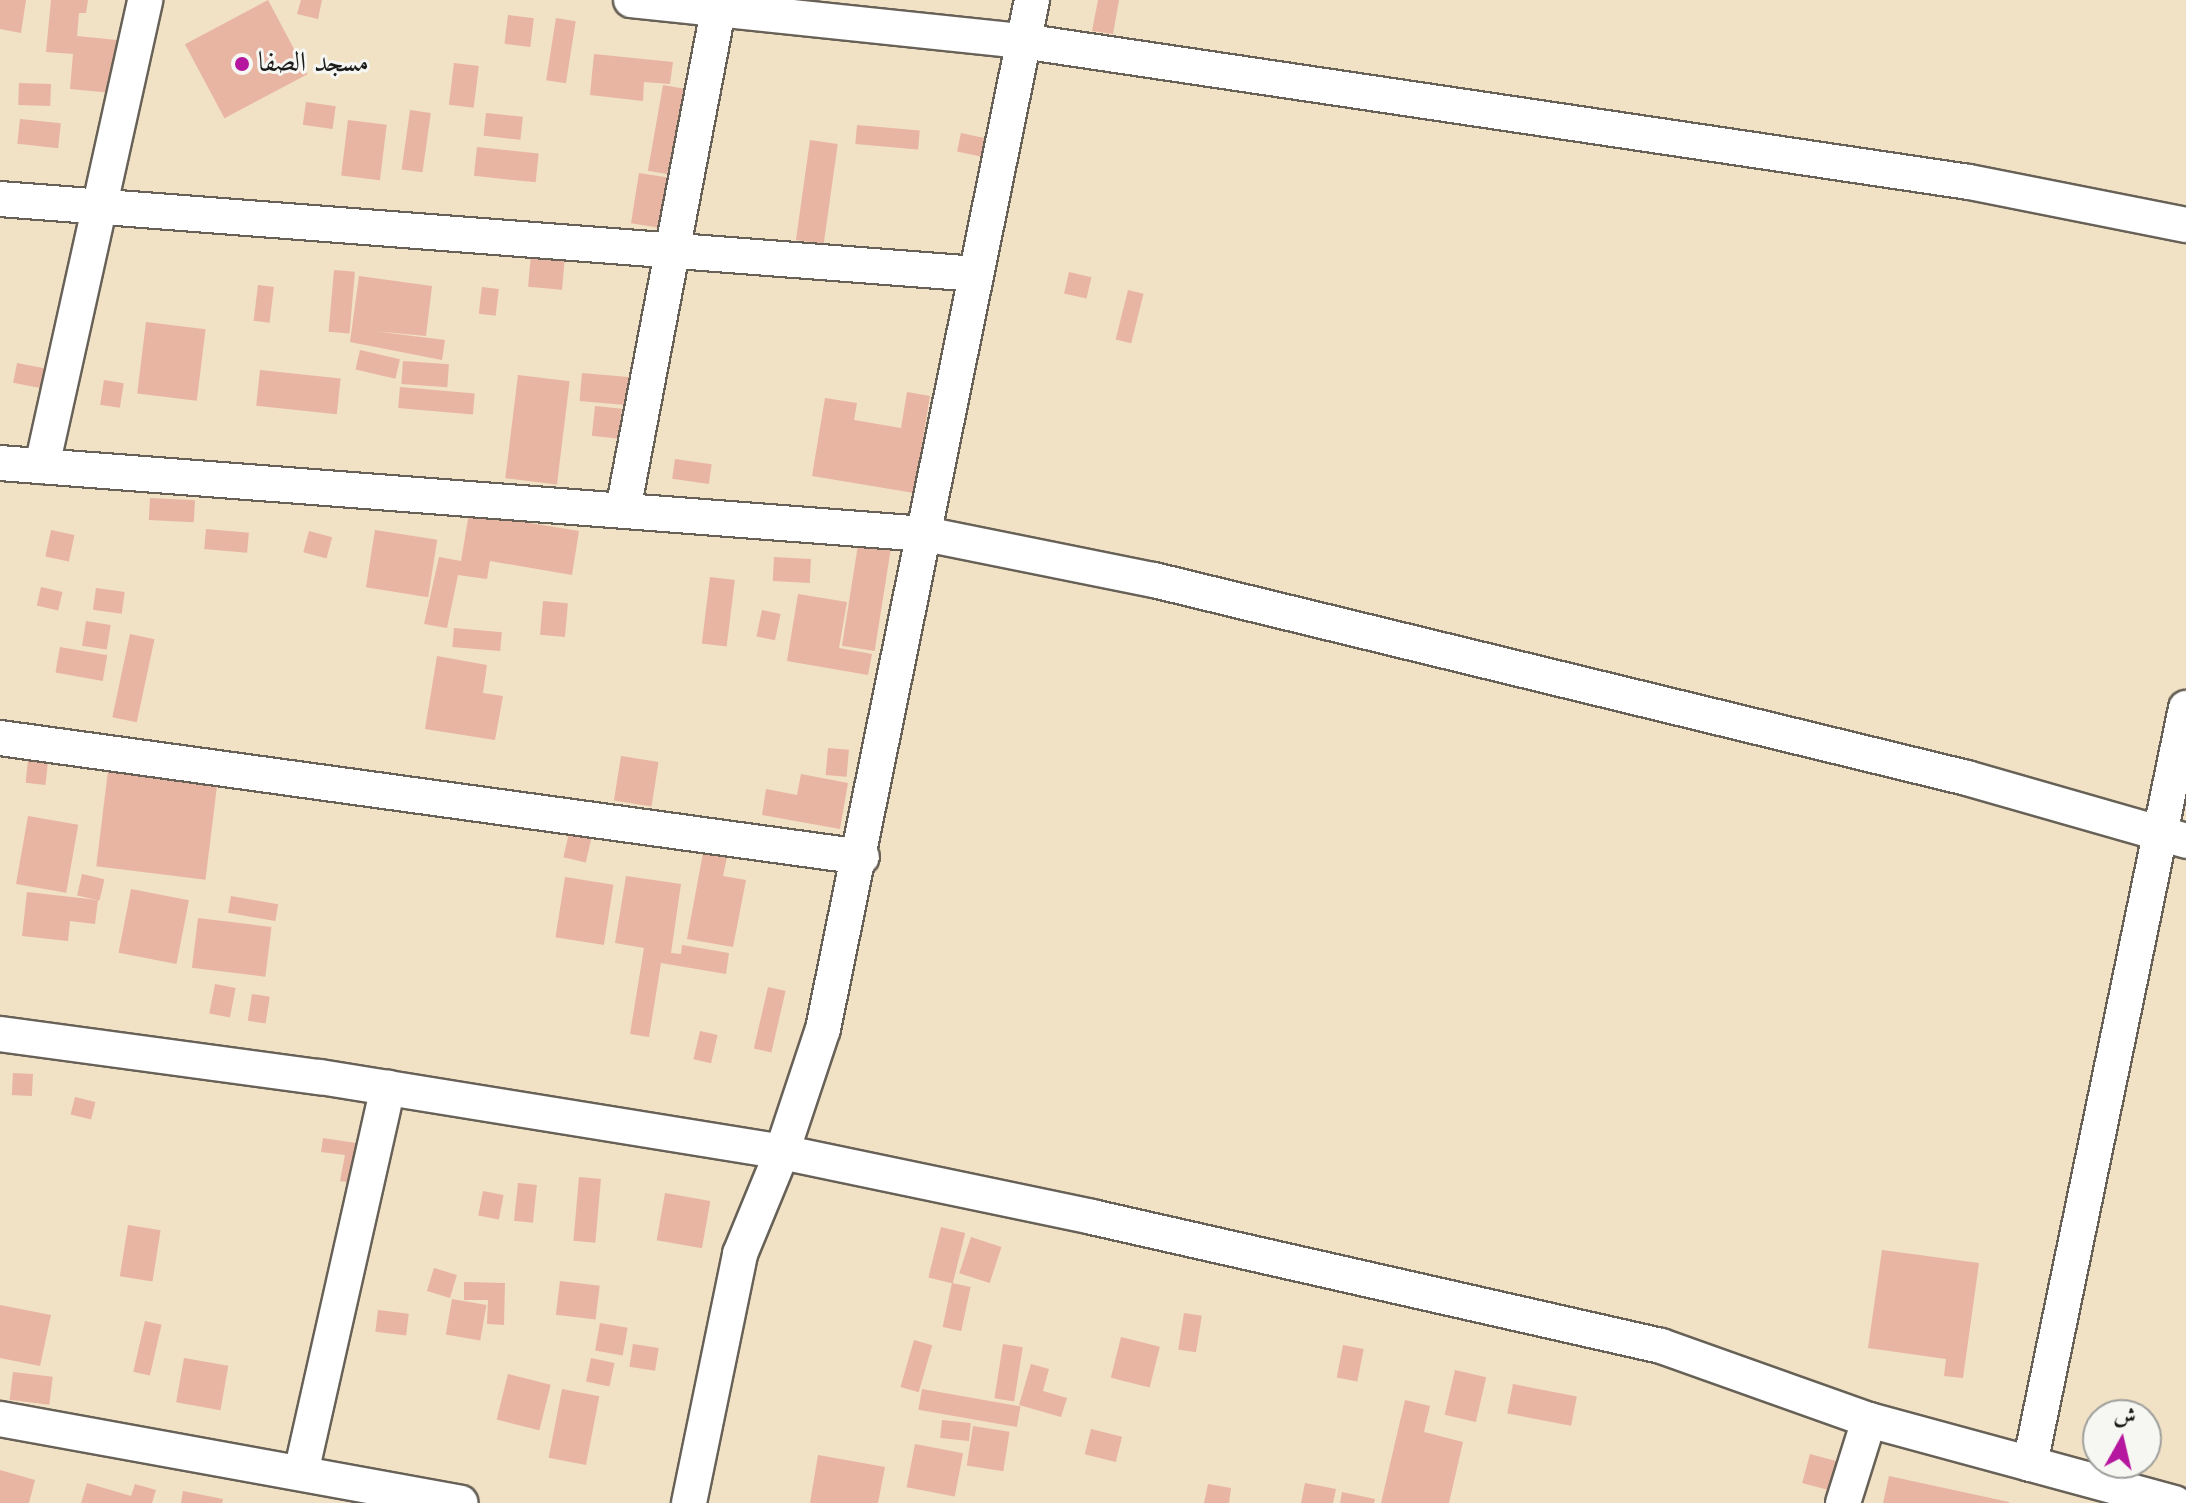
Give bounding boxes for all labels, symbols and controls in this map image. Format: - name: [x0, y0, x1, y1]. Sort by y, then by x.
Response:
- place label: مسجد الصفا: [258, 47, 369, 81]
- marker: مسجد الصفا: [233, 55, 251, 73]
- north arrow: [2082, 1399, 2162, 1479]
- text: ش: [2113, 1405, 2137, 1430]

